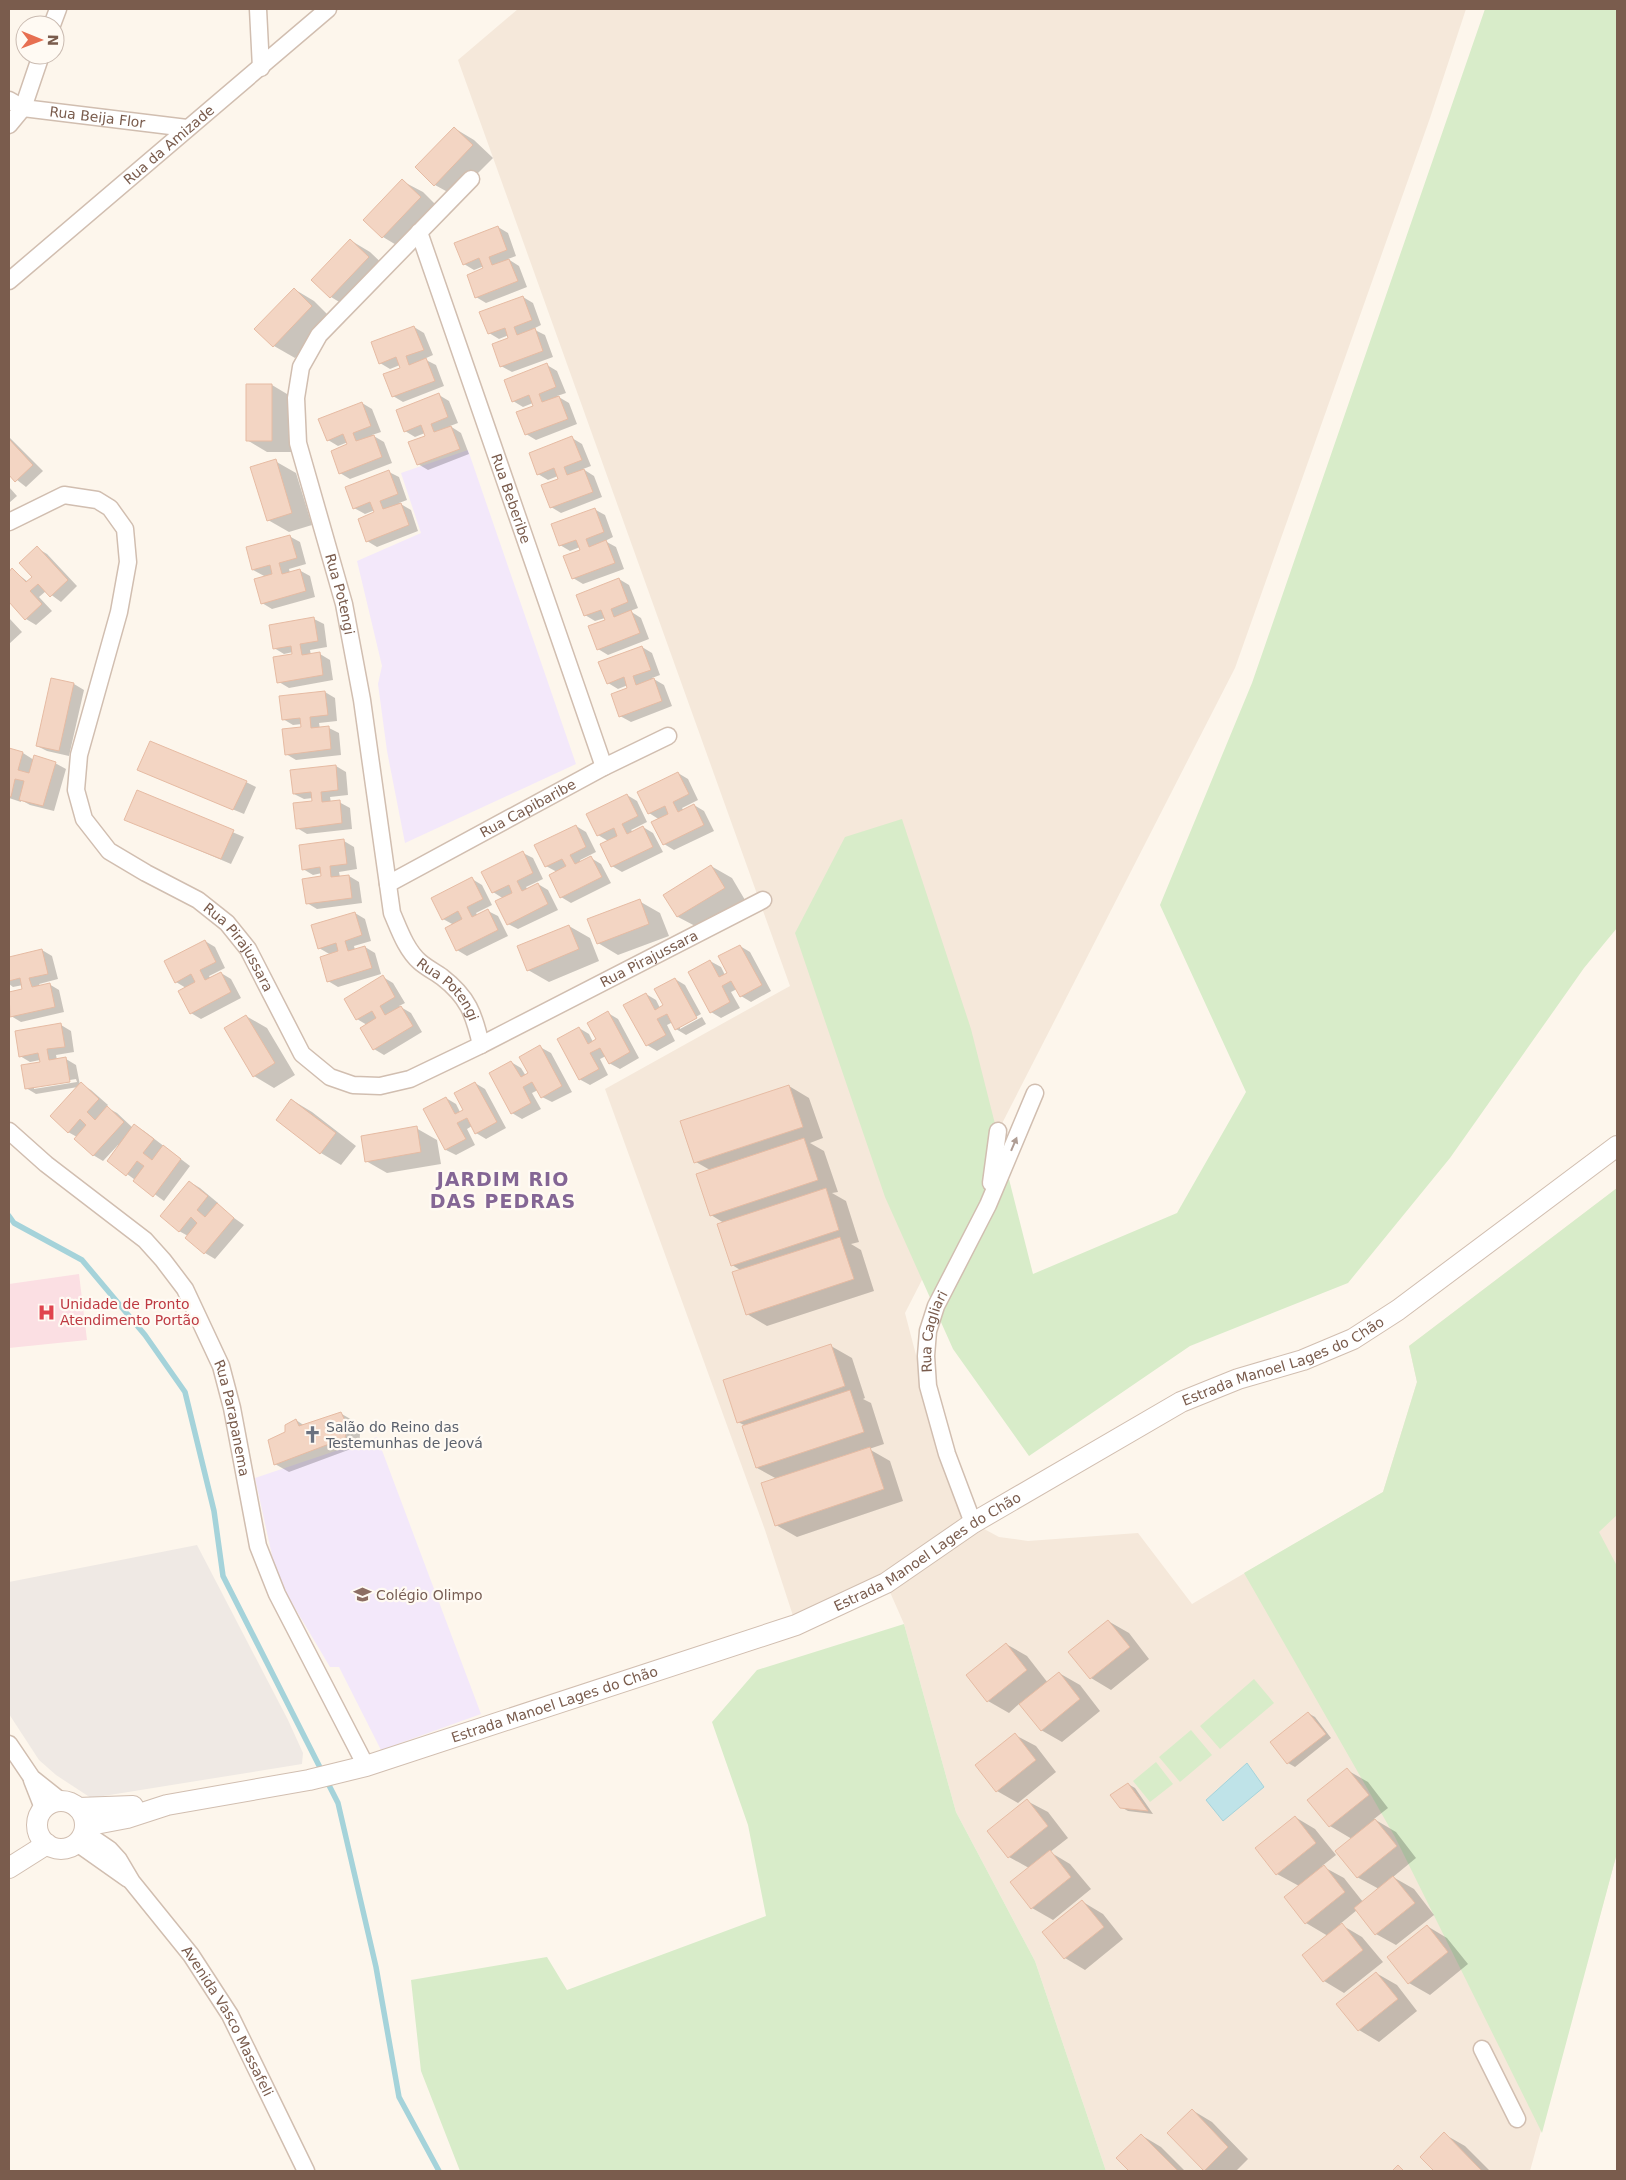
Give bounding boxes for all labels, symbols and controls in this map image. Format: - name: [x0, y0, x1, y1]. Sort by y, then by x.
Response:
- north arrow: [15, 15, 65, 65]
- text: N: [45, 34, 61, 46]
- street label: Rua da Amizade: [120, 102, 217, 188]
- street label: Rua Beija Flor: [49, 103, 146, 131]
- street label: Rua Beberibe: [488, 452, 534, 546]
- street label: Rua Potengi: [322, 552, 358, 636]
- street label: Rua Capibaribe: [477, 776, 579, 841]
- street label: Rua Pirajussara: [200, 900, 277, 994]
- street label: Rua Pirajussara: [597, 927, 700, 990]
- street label: Rua Potengi: [414, 955, 482, 1023]
- one-way arrow: [1010, 1136, 1018, 1151]
- district label: JARDIM RIO DAS PEDRAS: [430, 1168, 576, 1212]
- street label: Rua Cagliari: [918, 1288, 951, 1373]
- place label: Unidade de Pronto Atendimento Portão: [60, 1296, 200, 1328]
- hospital icon: Unidade de Pronto Atendimento Portão: [36, 1302, 56, 1322]
- street label: Estrada Manoel Lages do Chão: [1180, 1313, 1387, 1409]
- street label: Rua Parapanema: [211, 1357, 253, 1478]
- place label: Salão do Reino das Testemunhas de Jeová: [325, 1419, 483, 1451]
- church icon: Salão do Reino das Testemunhas de Jeová: [302, 1425, 322, 1445]
- street label: Estrada Manoel Lages do Chão: [831, 1489, 1024, 1614]
- school or university icon: Colégio Olimpo: [352, 1585, 372, 1605]
- place label: Colégio Olimpo: [376, 1587, 483, 1603]
- street label: Estrada Manoel Lages do Chão: [449, 1663, 660, 1746]
- street label: Avenida Vasco Massafeli: [179, 1942, 276, 2099]

